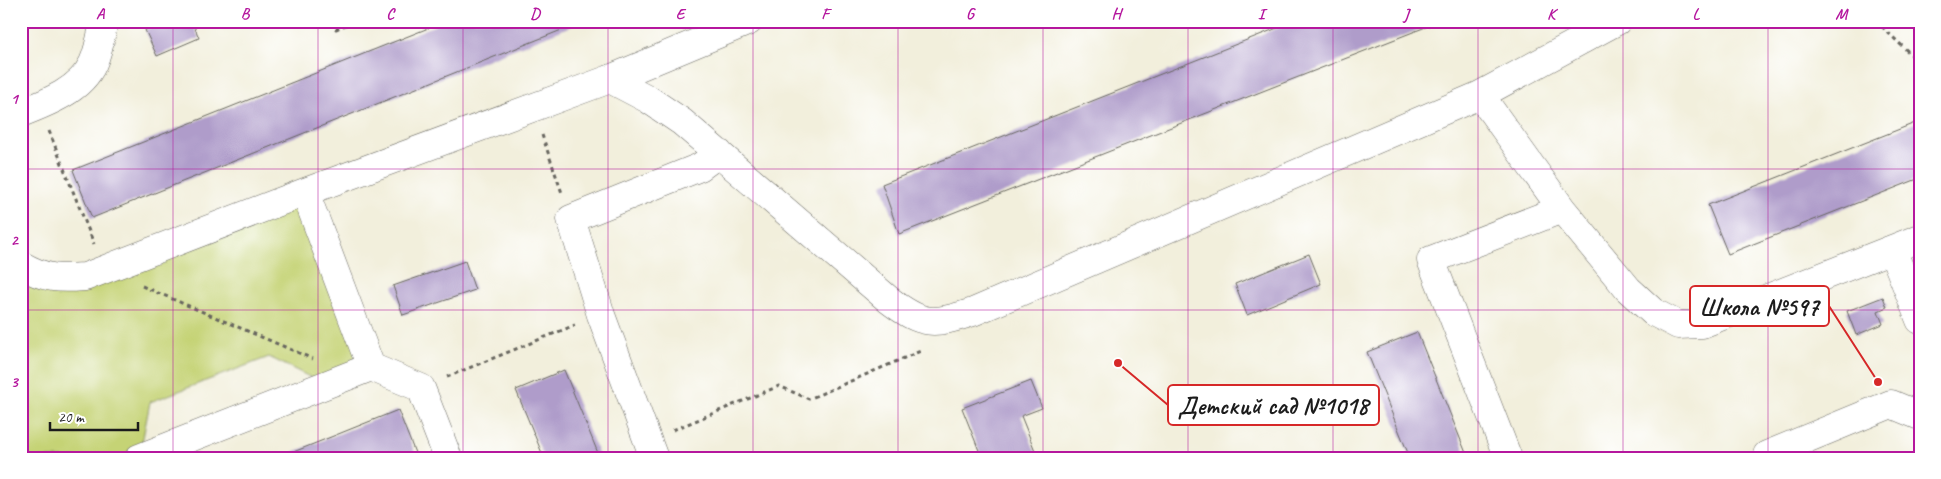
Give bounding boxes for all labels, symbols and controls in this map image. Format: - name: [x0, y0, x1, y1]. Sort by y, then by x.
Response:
- text: A: [96, 4, 106, 24]
- text: B: [241, 4, 251, 24]
- text: C: [386, 4, 396, 24]
- text: D: [530, 4, 541, 24]
- text: E: [676, 4, 687, 24]
- text: F: [821, 4, 832, 24]
- text: G: [966, 4, 976, 24]
- text: H: [1111, 4, 1123, 24]
- text: I: [1258, 4, 1268, 24]
- text: J: [1402, 4, 1411, 24]
- text: K: [1547, 4, 1559, 24]
- text: L: [1693, 4, 1701, 24]
- text: M: [1835, 4, 1849, 24]
- text: 1: [10, 89, 19, 109]
- text: 2: [10, 230, 19, 250]
- callout: Школа №597: [1690, 286, 1829, 326]
- text: Школа №597: [1699, 291, 1821, 323]
- text: 3: [10, 372, 19, 392]
- callout: Детский сад №1018: [1168, 385, 1379, 425]
- text: Детский сад №1018: [1178, 390, 1371, 422]
- scale bar: [50, 399, 138, 431]
- text: 20 m: [58, 408, 85, 427]

